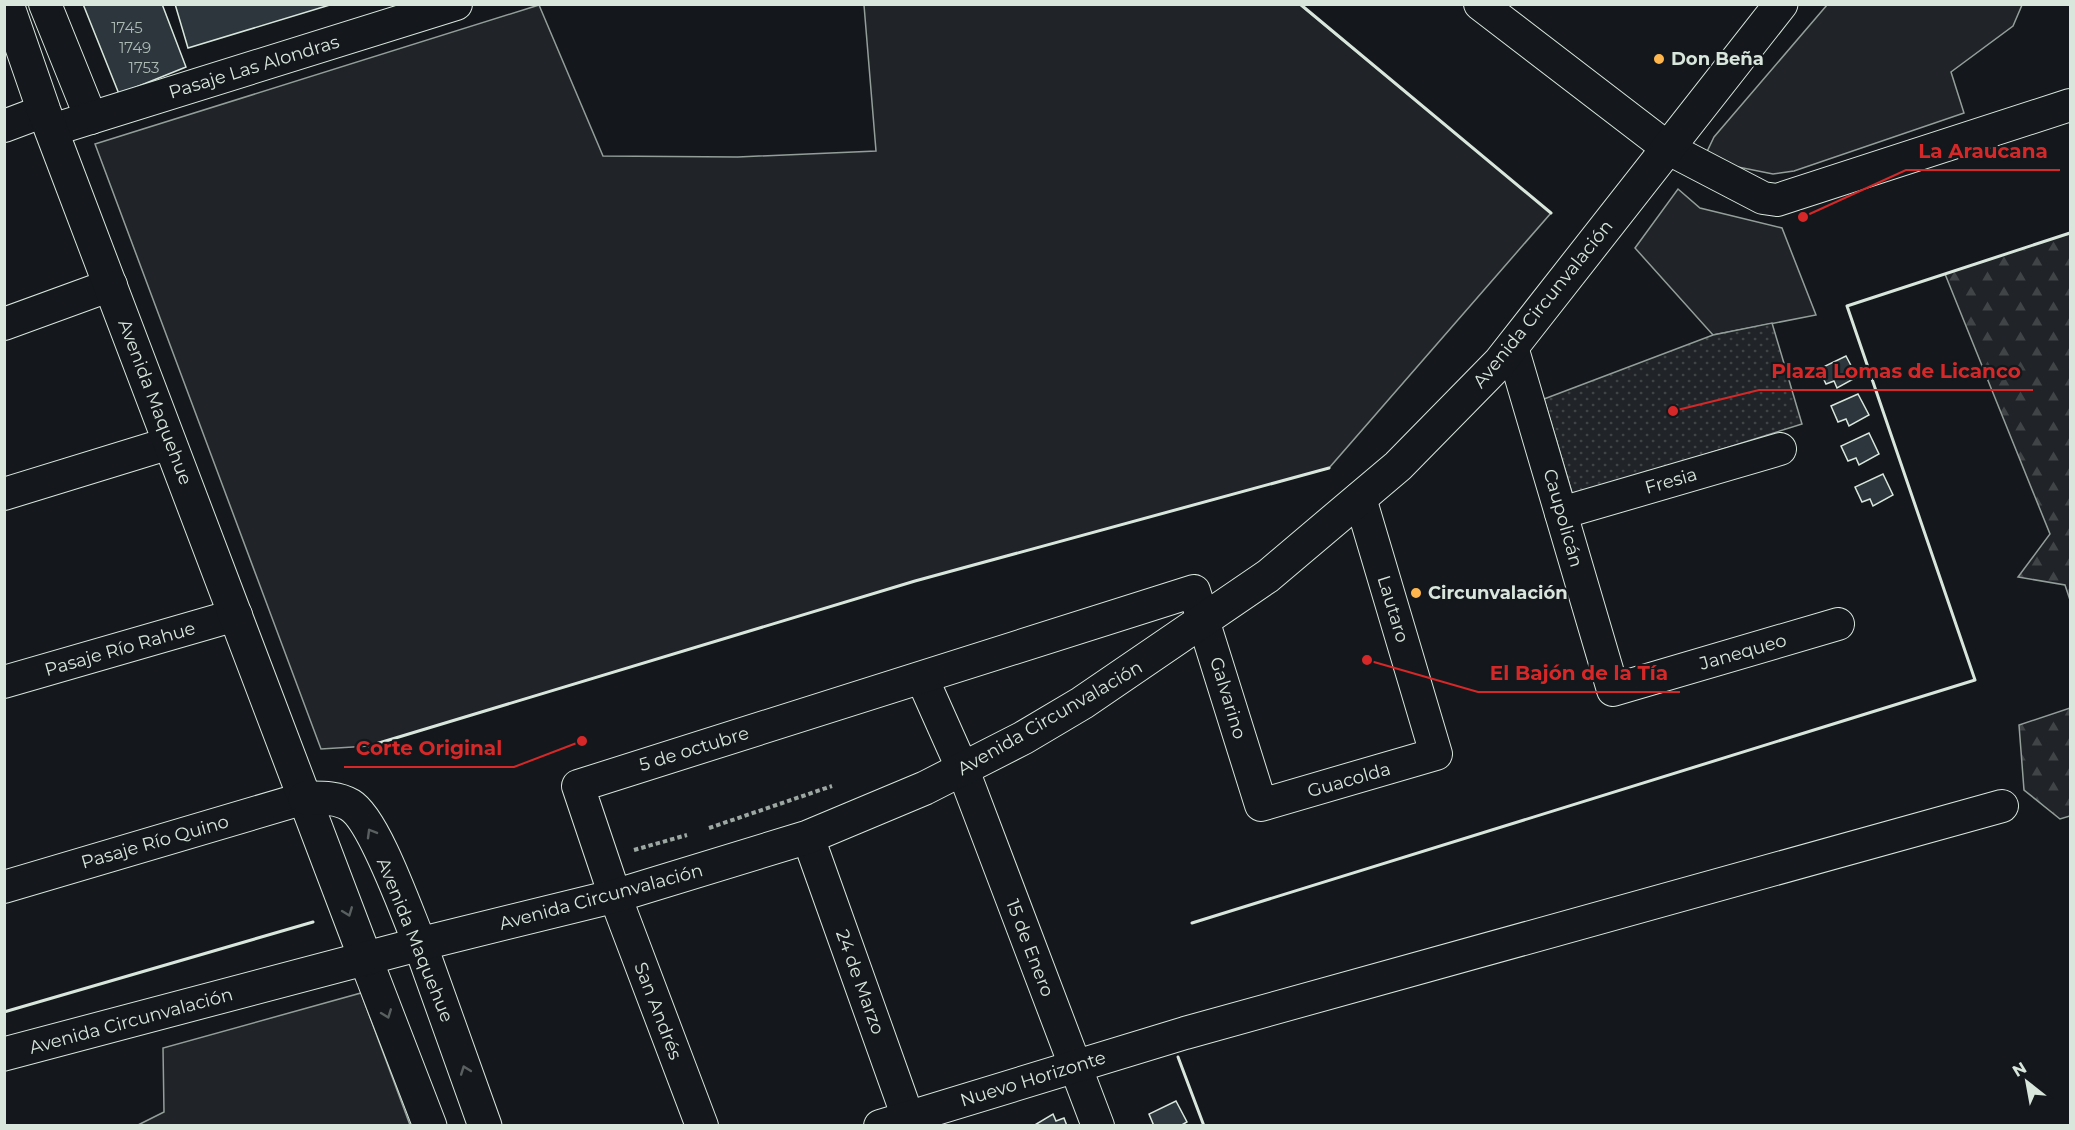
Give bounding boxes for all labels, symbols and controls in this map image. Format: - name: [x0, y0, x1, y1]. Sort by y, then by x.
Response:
- house number: 1745: [111, 18, 143, 37]
- street label: Pasaje Las Alondras: [166, 31, 342, 103]
- house number: 1749: [119, 38, 151, 57]
- place label: Don Beña: [1671, 48, 1764, 70]
- marker: Don Beña: [1652, 52, 1666, 66]
- house number: 1753: [129, 58, 159, 77]
- callout: La Araucana: [1906, 132, 2060, 170]
- text: La Araucana: [1918, 139, 2048, 163]
- street label: Avenida Circunvalación: [1468, 216, 1618, 392]
- street label: Avenida Maquehue: [113, 316, 197, 488]
- callout: Plaza Lomas de Licanco: [1759, 352, 2033, 390]
- text: Plaza Lomas de Licanco: [1771, 359, 2021, 383]
- street label: Fresia: [1642, 463, 1700, 499]
- street label: Caupolicán: [1538, 466, 1588, 570]
- street label: Lautaro: [1372, 573, 1414, 645]
- place label: Circunvalación: [1428, 582, 1568, 604]
- marker: Circunvalación: [1409, 586, 1423, 600]
- street label: Pasaje Río Rahue: [42, 617, 198, 681]
- street label: Janequeo: [1696, 629, 1789, 675]
- street label: Galvarino: [1205, 654, 1251, 742]
- callout: El Bajón de la Tía: [1478, 654, 1680, 692]
- street label: Avenida Circunvalación: [954, 656, 1146, 780]
- text: El Bajón de la Tía: [1490, 661, 1668, 685]
- street label: 5 de octubre: [636, 722, 752, 776]
- callout: Corte Original: [344, 729, 514, 767]
- text: Corte Original: [356, 736, 502, 760]
- street label: Guacolda: [1305, 758, 1393, 802]
- street label: Pasaje Río Quino: [79, 810, 231, 874]
- one-way arrow: [367, 829, 378, 839]
- street label: Avenida Maquehue: [372, 855, 458, 1026]
- street label: Avenida Circunvalación: [497, 859, 705, 935]
- street label: 15 de Enero: [1001, 896, 1059, 1000]
- one-way arrow: [341, 906, 353, 917]
- street label: 24 de Marzo: [831, 927, 889, 1037]
- street label: San Andrés: [629, 959, 687, 1063]
- street label: Avenida Circunvalación: [27, 983, 235, 1059]
- one-way arrow: [380, 1008, 392, 1019]
- street label: Nuevo Horizonte: [958, 1046, 1109, 1112]
- north arrow: [1997, 1052, 2057, 1112]
- text: N: [2009, 1058, 2030, 1081]
- one-way arrow: [460, 1066, 473, 1076]

